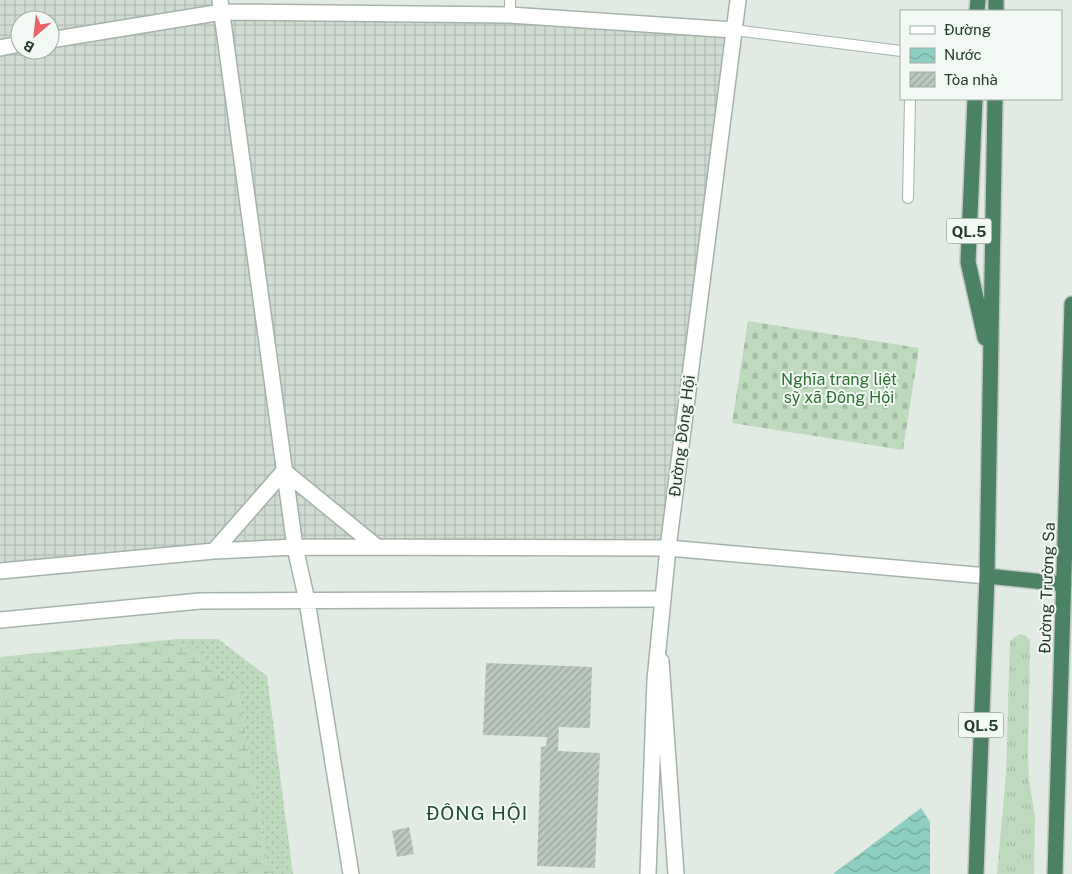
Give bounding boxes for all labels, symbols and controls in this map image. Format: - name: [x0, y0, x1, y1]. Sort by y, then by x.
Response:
- north arrow: [10, 10, 60, 60]
- legend: [900, 10, 1062, 100]
- text: Đường: [944, 21, 991, 38]
- text: B: [21, 37, 37, 56]
- text: Nước: [944, 46, 982, 63]
- text: Tòa nhà: [944, 71, 998, 88]
- road number: QL.5: [946, 218, 992, 244]
- park label: Nghĩa trang liệt sỹ xã Đông Hội: [781, 370, 897, 407]
- street label: Đường Đông Hội: [665, 374, 699, 498]
- street label: Đường Trường Sa: [1035, 522, 1059, 654]
- road number: QL.5: [958, 712, 1004, 738]
- district label: ĐÔNG HỘI: [426, 802, 528, 824]

